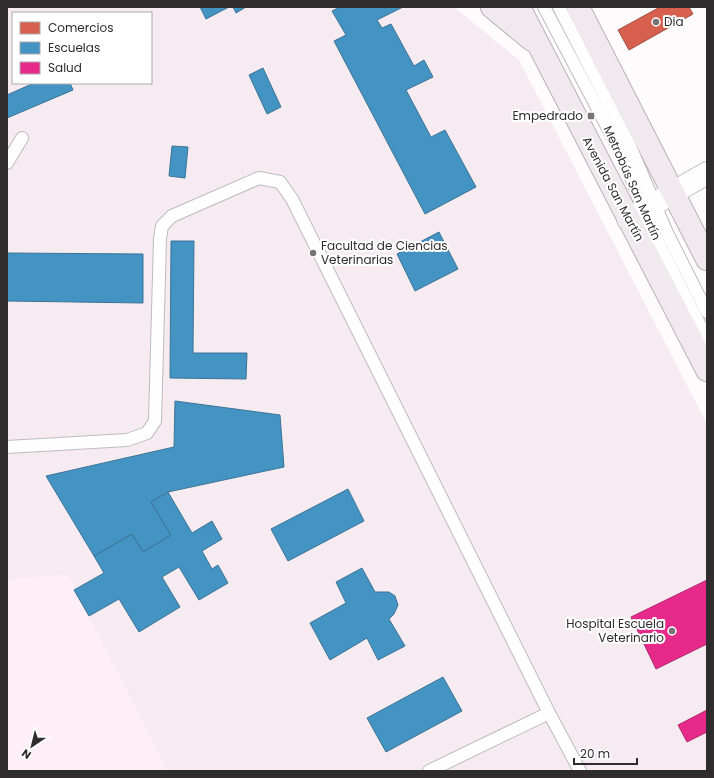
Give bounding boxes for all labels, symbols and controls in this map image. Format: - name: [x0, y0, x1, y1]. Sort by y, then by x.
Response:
- legend: [12, 12, 152, 84]
- place label: Dia: [664, 13, 684, 30]
- marker: Dia: [651, 17, 661, 27]
- text: Comercios: [48, 19, 113, 36]
- text: Escuelas: [48, 39, 100, 56]
- text: Salud: [48, 59, 82, 76]
- place label: Empedrado: [512, 107, 583, 124]
- marker: Empedrado: [586, 111, 596, 121]
- street label: Metrobús San Martín: [600, 123, 665, 243]
- street label: Avenida San Martín: [579, 133, 648, 244]
- place label: Facultad de Ciencias Veterinarias: [321, 237, 448, 268]
- marker: Facultad de Ciencias Veterinarias: [308, 248, 318, 258]
- place label: Hospital Escuela Veterinario: [566, 615, 664, 646]
- marker: Hospital Escuela Veterinario: [667, 626, 677, 636]
- north arrow: [12, 726, 52, 766]
- scale bar: [574, 740, 637, 766]
- text: N: [18, 745, 34, 763]
- text: 20 m: [580, 745, 610, 762]

